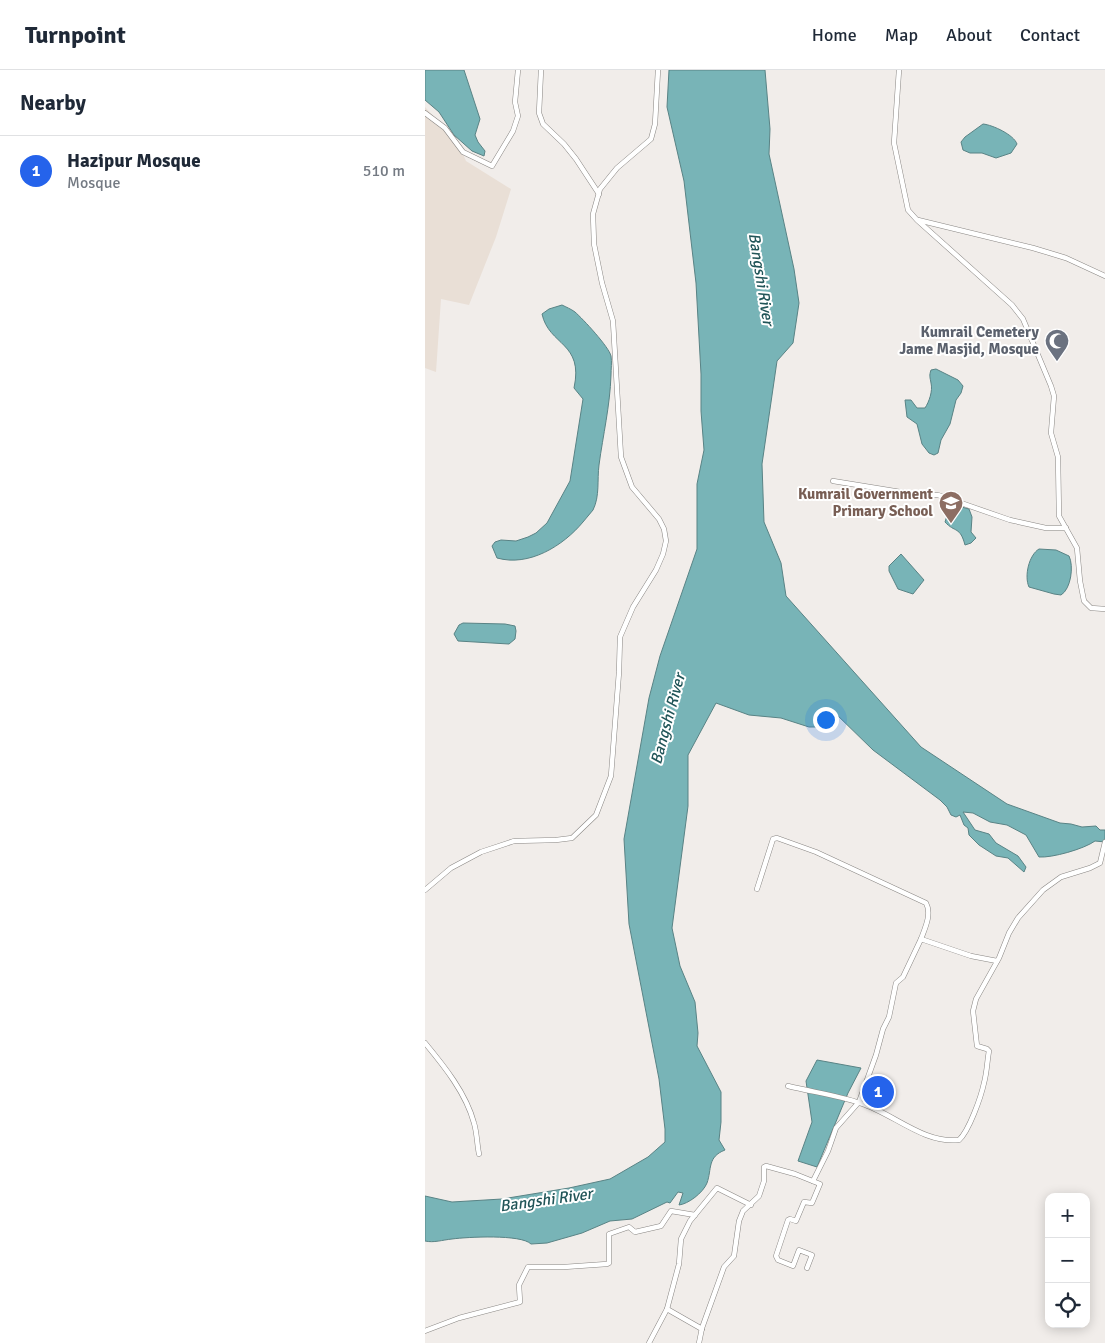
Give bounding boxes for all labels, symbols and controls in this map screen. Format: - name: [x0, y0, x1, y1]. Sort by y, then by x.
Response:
- text: Turnpoint: [25, 20, 126, 50]
- text: Home: [812, 24, 857, 46]
- text: Map: [885, 24, 918, 46]
- text: About: [946, 24, 992, 46]
- text: Contact: [1020, 24, 1080, 46]
- text: Nearby: [20, 90, 86, 116]
- text: Hazipur Mosque: [67, 149, 201, 173]
- text: 1: [32, 161, 40, 181]
- text: 510 m: [363, 161, 405, 181]
- text: Mosque: [67, 173, 120, 193]
- water label: Bangshi River: [744, 231, 779, 329]
- place label: Kumrail Cemetery Jame Masjid, Mosque: [899, 323, 1040, 358]
- mosque icon: Kumrail Cemetery Jame Masjid, Mosque: [1044, 328, 1070, 362]
- place label: Kumrail Government Primary School: [798, 485, 933, 520]
- school or university icon: Kumrail Government Primary School: [938, 490, 964, 524]
- water label: Bangshi River: [646, 669, 690, 767]
- your location: [813, 707, 839, 733]
- pin: 1: [862, 1073, 894, 1111]
- water label: Bangshi River: [498, 1183, 596, 1216]
- map controls: [1045, 1193, 1090, 1328]
- button: +: [1045, 1193, 1090, 1238]
- button: −: [1045, 1238, 1090, 1283]
- button: locate: [1045, 1283, 1090, 1328]

